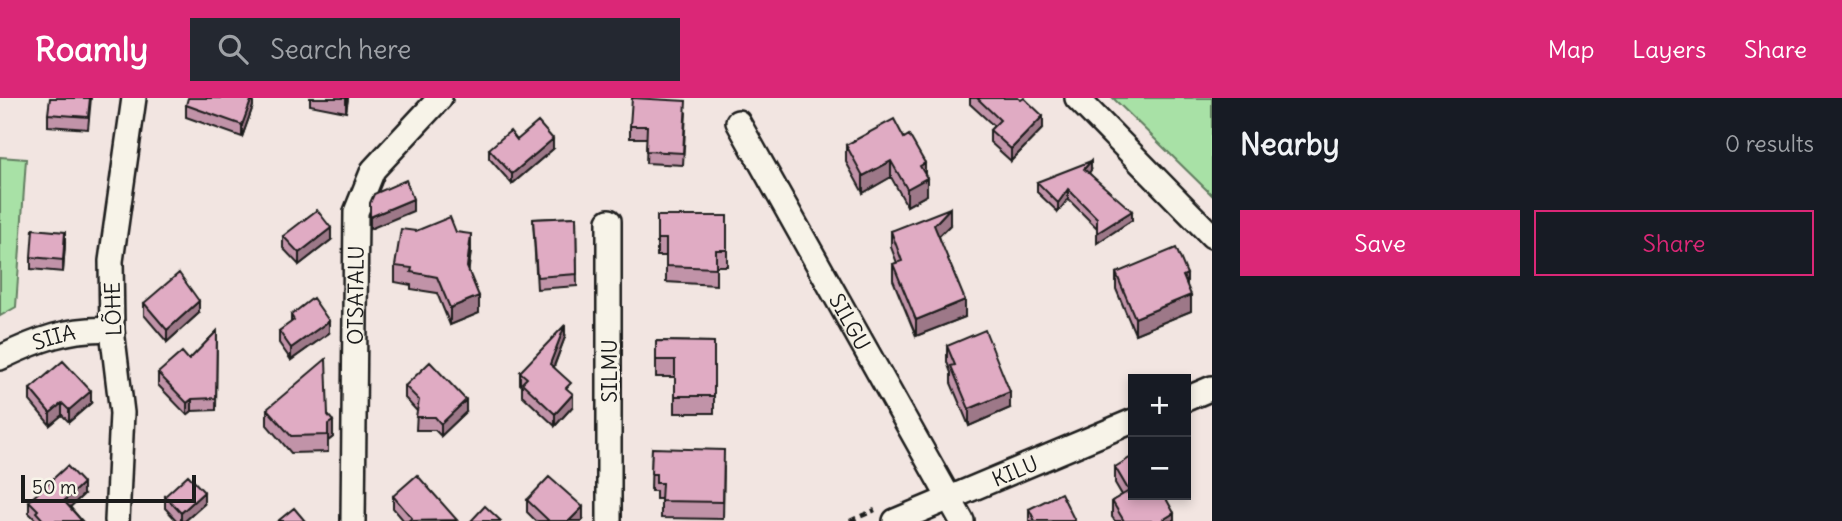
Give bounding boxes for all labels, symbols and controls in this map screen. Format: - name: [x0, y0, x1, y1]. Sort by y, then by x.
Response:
- search box: [190, 18, 680, 81]
- text: Roamly: [35, 28, 148, 70]
- icon: search: [214, 30, 252, 68]
- text: Search here: [270, 33, 411, 66]
- text: Map: [1548, 34, 1594, 64]
- text: Layers: [1632, 34, 1706, 64]
- text: Share: [1744, 34, 1807, 64]
- text: Nearby: [1240, 125, 1340, 163]
- text: 0 results: [1725, 129, 1814, 158]
- button: Save: [1240, 210, 1520, 276]
- button: Share: [1534, 210, 1814, 276]
- street label: OTSATALU: [341, 245, 369, 345]
- street label: LÕHE: [99, 281, 127, 337]
- street label: SILGU: [823, 288, 877, 355]
- street label: SIIA: [28, 318, 78, 356]
- street label: SILMU: [596, 339, 623, 403]
- map controls: [1128, 374, 1191, 500]
- button: +: [1128, 374, 1191, 437]
- button: −: [1128, 437, 1191, 500]
- street label: KILU: [988, 449, 1042, 492]
- scale bar: [21, 472, 196, 504]
- text: 50 m: [32, 475, 77, 499]

